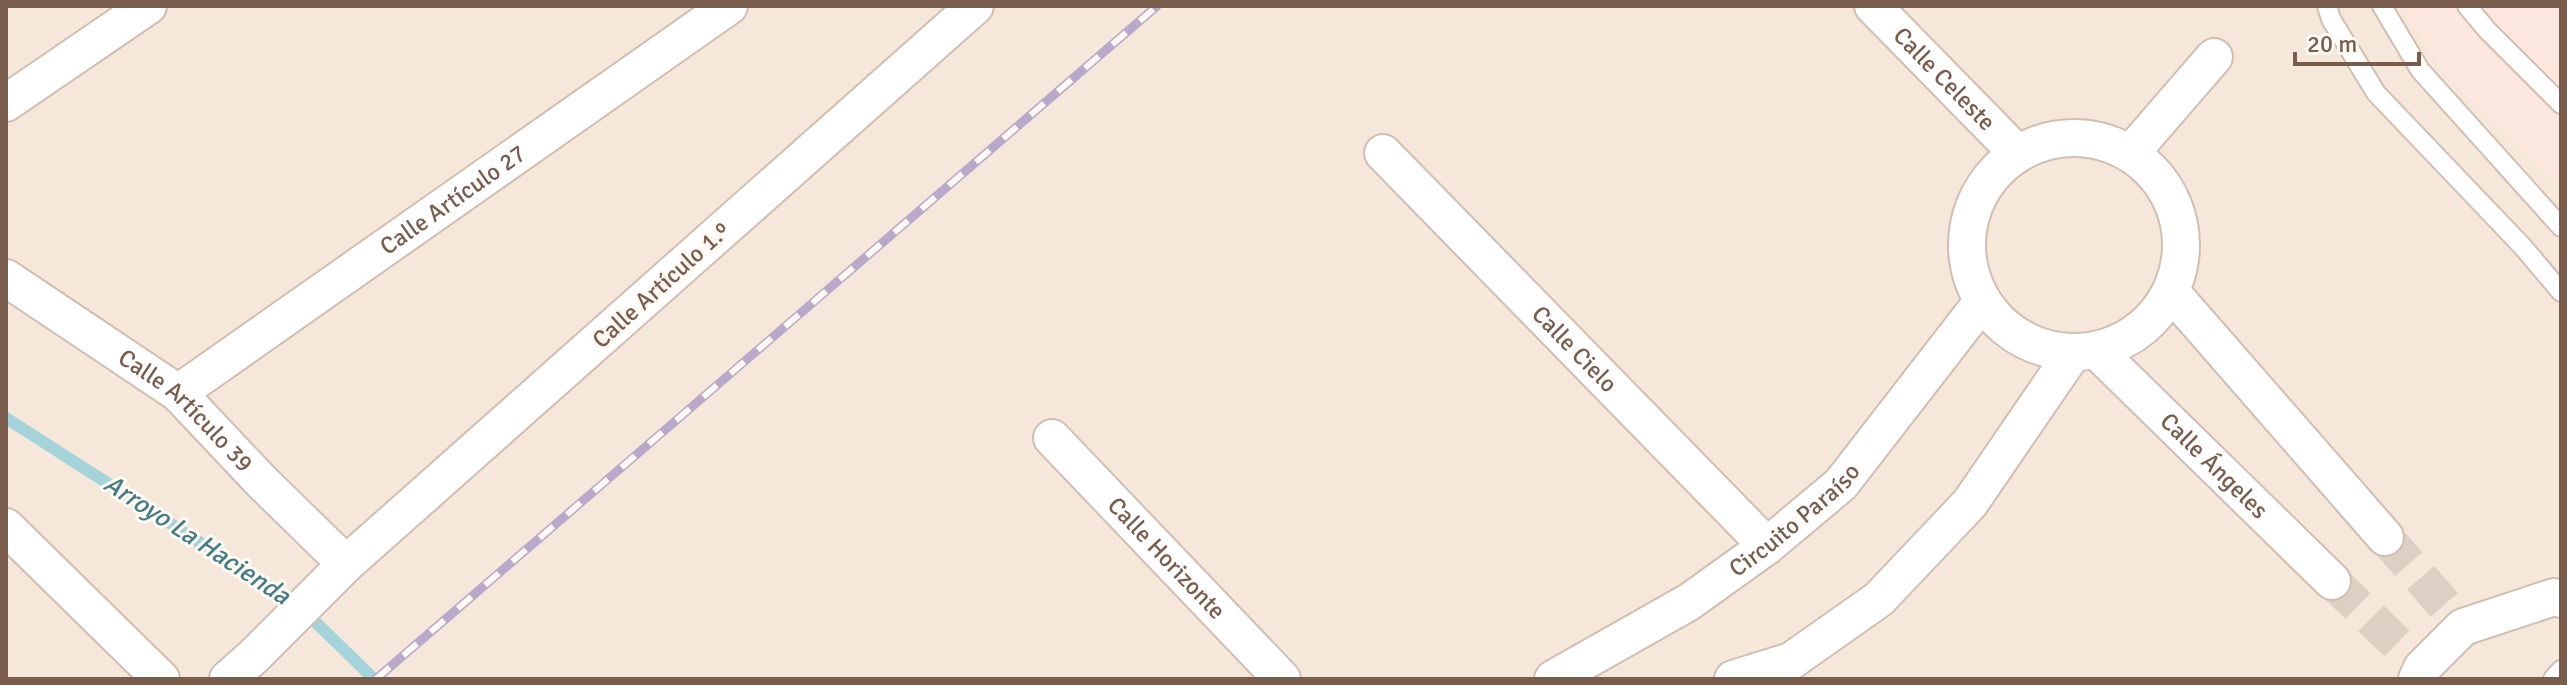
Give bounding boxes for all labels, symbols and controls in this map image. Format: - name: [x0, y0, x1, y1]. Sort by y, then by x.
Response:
- scale bar: [2295, 16, 2419, 66]
- street label: Calle Celeste: [1887, 21, 2002, 137]
- text: 20 m: [2307, 29, 2357, 59]
- street label: Calle Artículo 27: [374, 138, 532, 261]
- street label: Calle Artículo 1.º: [586, 215, 736, 355]
- street label: Calle Cielo: [1525, 299, 1624, 399]
- street label: Calle Artículo 39: [113, 342, 259, 478]
- street label: Calle Ángeles: [2154, 406, 2274, 525]
- street label: Circuito Paraíso: [1723, 457, 1866, 583]
- water label: Arroyo La Hacienda: [98, 468, 297, 612]
- street label: Calle Horizonte: [1101, 491, 1232, 626]

